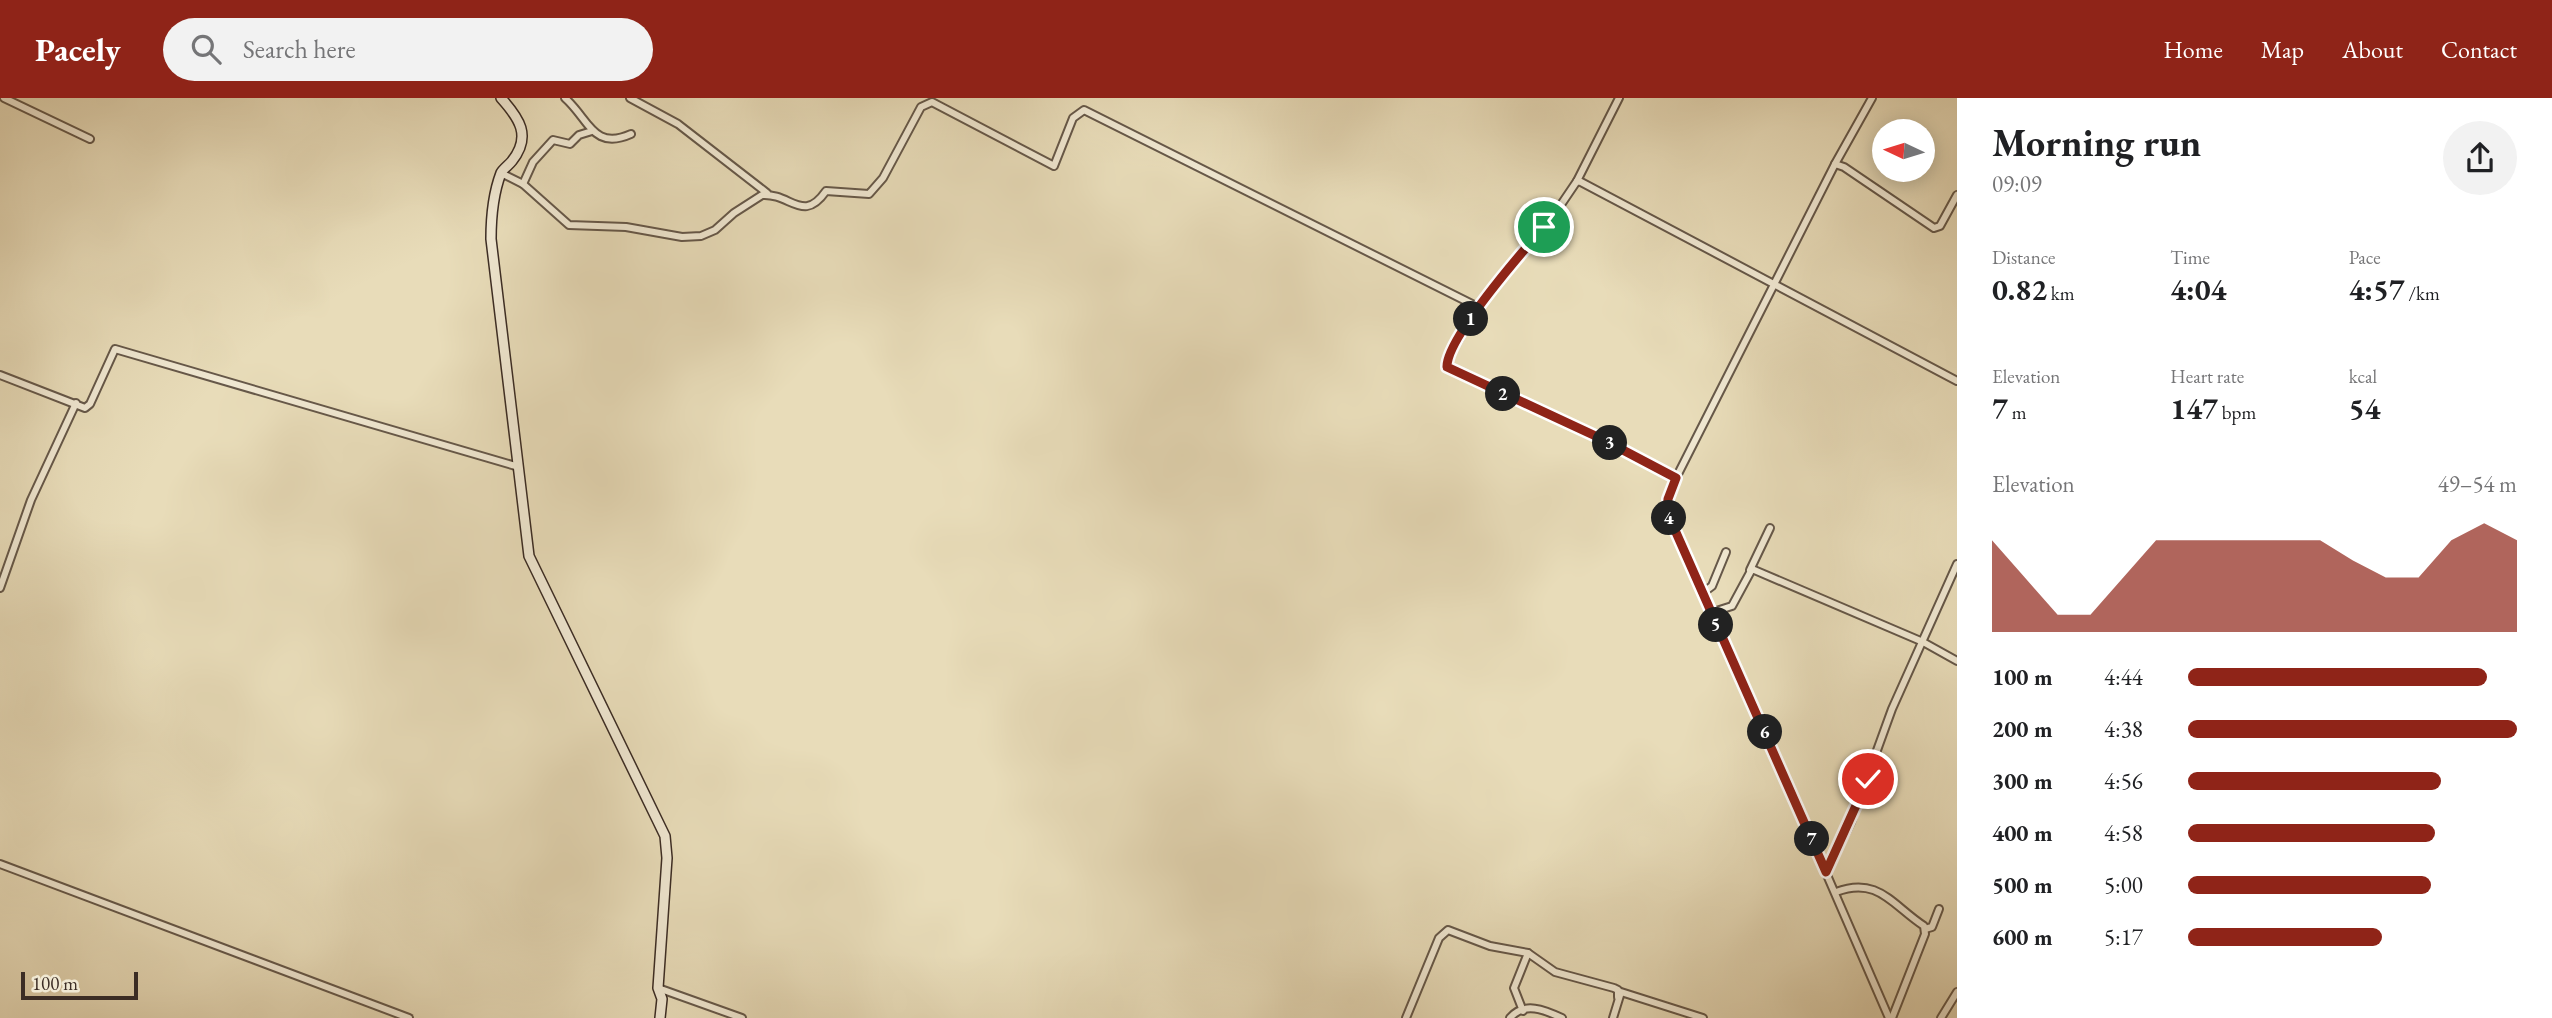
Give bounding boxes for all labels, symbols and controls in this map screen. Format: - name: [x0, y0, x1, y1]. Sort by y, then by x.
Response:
- search box: [163, 18, 653, 81]
- text: Pacely: [35, 28, 121, 71]
- icon: search: [187, 30, 225, 68]
- text: Search here: [243, 32, 356, 66]
- text: Home: [2163, 34, 2223, 65]
- text: Map: [2261, 34, 2304, 65]
- text: About: [2342, 34, 2403, 65]
- text: Contact: [2441, 34, 2517, 65]
- text: Morning run: [1992, 118, 2201, 167]
- north arrow: [1872, 119, 1936, 182]
- map controls: [1872, 119, 1935, 182]
- button: share: [2443, 121, 2517, 195]
- text: 09:09: [1992, 169, 2042, 199]
- pin: [1514, 197, 1574, 257]
- icon: arrive: [1525, 208, 1563, 246]
- text: Distance: [1992, 245, 2055, 270]
- text: Time: [2170, 245, 2210, 270]
- text: Pace: [2349, 245, 2381, 270]
- text: 0.82: [1992, 270, 2047, 309]
- text: 4:04: [2170, 270, 2226, 309]
- text: 4:57: [2349, 270, 2405, 309]
- text: km: [2047, 281, 2075, 306]
- text: /km: [2405, 281, 2440, 306]
- pin: 1: [1454, 302, 1488, 336]
- text: 1: [1465, 306, 1476, 331]
- text: Elevation: [1992, 364, 2060, 389]
- text: Heart rate: [2170, 364, 2244, 389]
- text: kcal: [2349, 364, 2377, 389]
- pin: 2: [1486, 376, 1520, 412]
- text: 2: [1497, 381, 1508, 406]
- text: 7: [1992, 389, 2008, 428]
- text: 147: [2170, 389, 2218, 428]
- text: 54: [2349, 389, 2380, 428]
- text: m: [2008, 400, 2026, 425]
- text: bpm: [2218, 400, 2256, 425]
- pin: 3: [1592, 426, 1628, 460]
- text: 3: [1604, 430, 1615, 455]
- text: Elevation: [1992, 469, 2075, 499]
- text: 49–54 m: [2438, 469, 2517, 499]
- pin: 4: [1652, 500, 1686, 536]
- text: 4: [1663, 505, 1674, 530]
- pin: 5: [1698, 608, 1734, 642]
- text: 5: [1710, 612, 1721, 637]
- text: 100 m: [1992, 662, 2053, 692]
- text: 4:44: [2104, 662, 2143, 692]
- pin: 6: [1748, 714, 1782, 750]
- text: 200 m: [1992, 714, 2053, 744]
- text: 4:38: [2104, 714, 2143, 744]
- text: 6: [1759, 719, 1770, 744]
- pin: [1838, 749, 1898, 809]
- icon: check: [1849, 760, 1887, 798]
- text: 300 m: [1992, 766, 2053, 796]
- text: 4:56: [2104, 766, 2143, 796]
- text: 400 m: [1992, 818, 2053, 848]
- text: 4:58: [2104, 818, 2143, 848]
- pin: 7: [1794, 822, 1829, 856]
- text: 7: [1806, 826, 1817, 851]
- text: 500 m: [1992, 870, 2053, 900]
- text: 5:00: [2104, 870, 2143, 900]
- text: 600 m: [1992, 922, 2053, 952]
- text: 5:17: [2104, 922, 2143, 952]
- scale bar: [21, 969, 138, 1001]
- text: 100 m: [32, 971, 78, 996]

